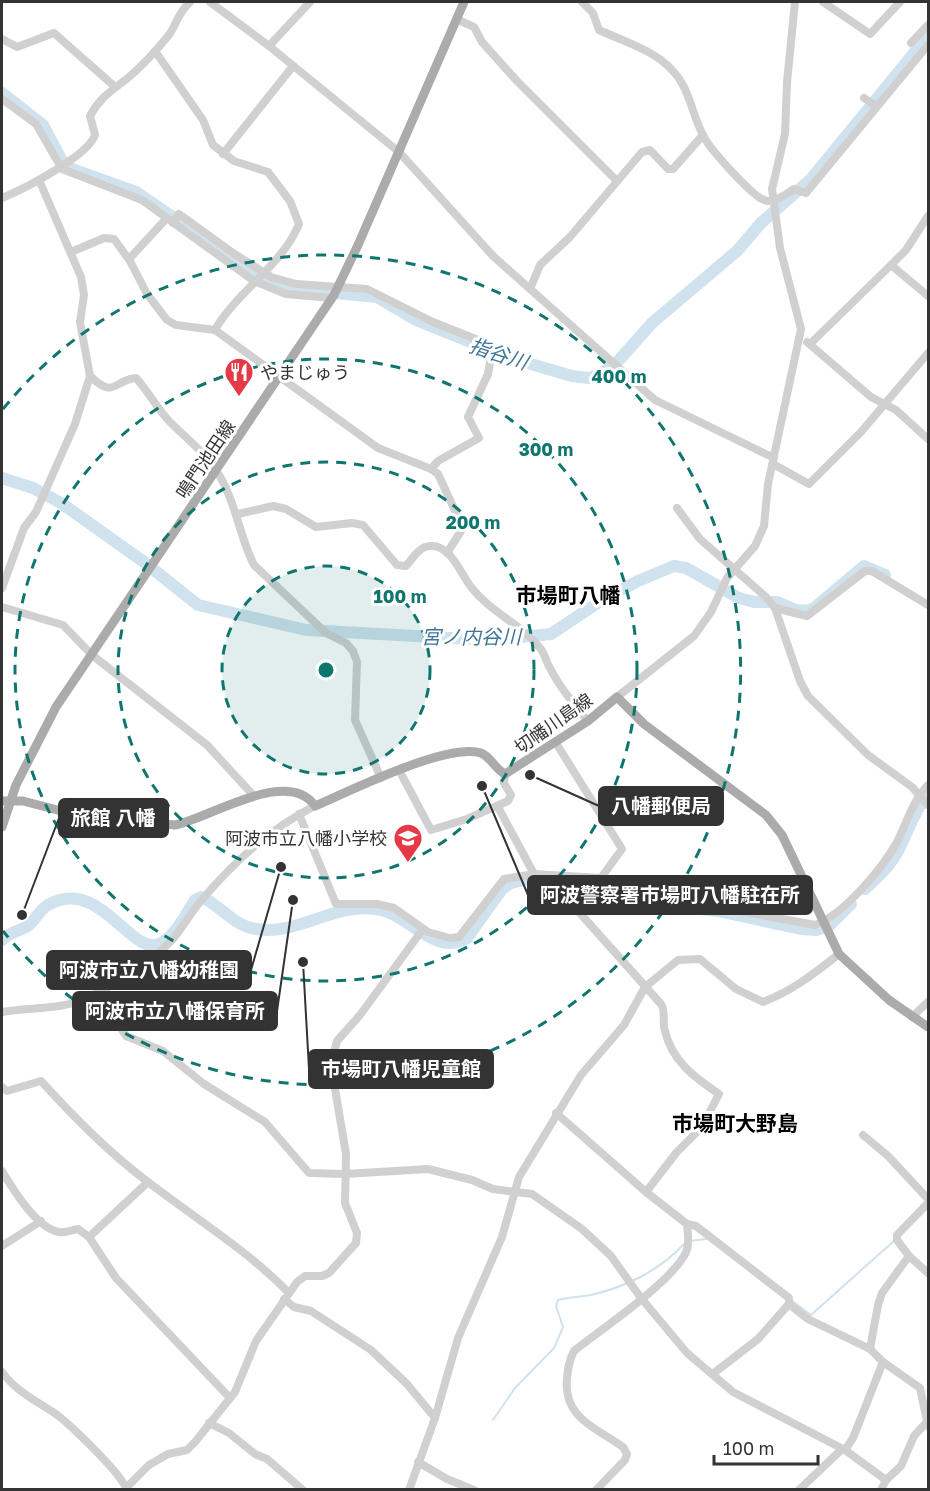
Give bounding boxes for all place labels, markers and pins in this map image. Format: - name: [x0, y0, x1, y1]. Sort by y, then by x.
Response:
- restaurant icon: やまじゅう: [223, 356, 255, 398]
- place label: やまじゅう: [260, 361, 350, 383]
- centre of rings: [316, 660, 336, 680]
- callout: 八幡郵便局: [599, 787, 723, 825]
- callout: 旅館 八幡: [59, 799, 168, 837]
- school or university icon: 阿波市立八幡小学校: [392, 822, 424, 864]
- place label: 阿波市立八幡小学校: [225, 827, 387, 849]
- callout: 阿波警察署市場町八幡駐在所: [528, 876, 812, 914]
- callout: 阿波市立八幡幼稚園: [47, 951, 251, 989]
- callout: 阿波市立八幡保育所: [73, 992, 277, 1030]
- callout: 市場町八幡児童館: [309, 1050, 493, 1088]

